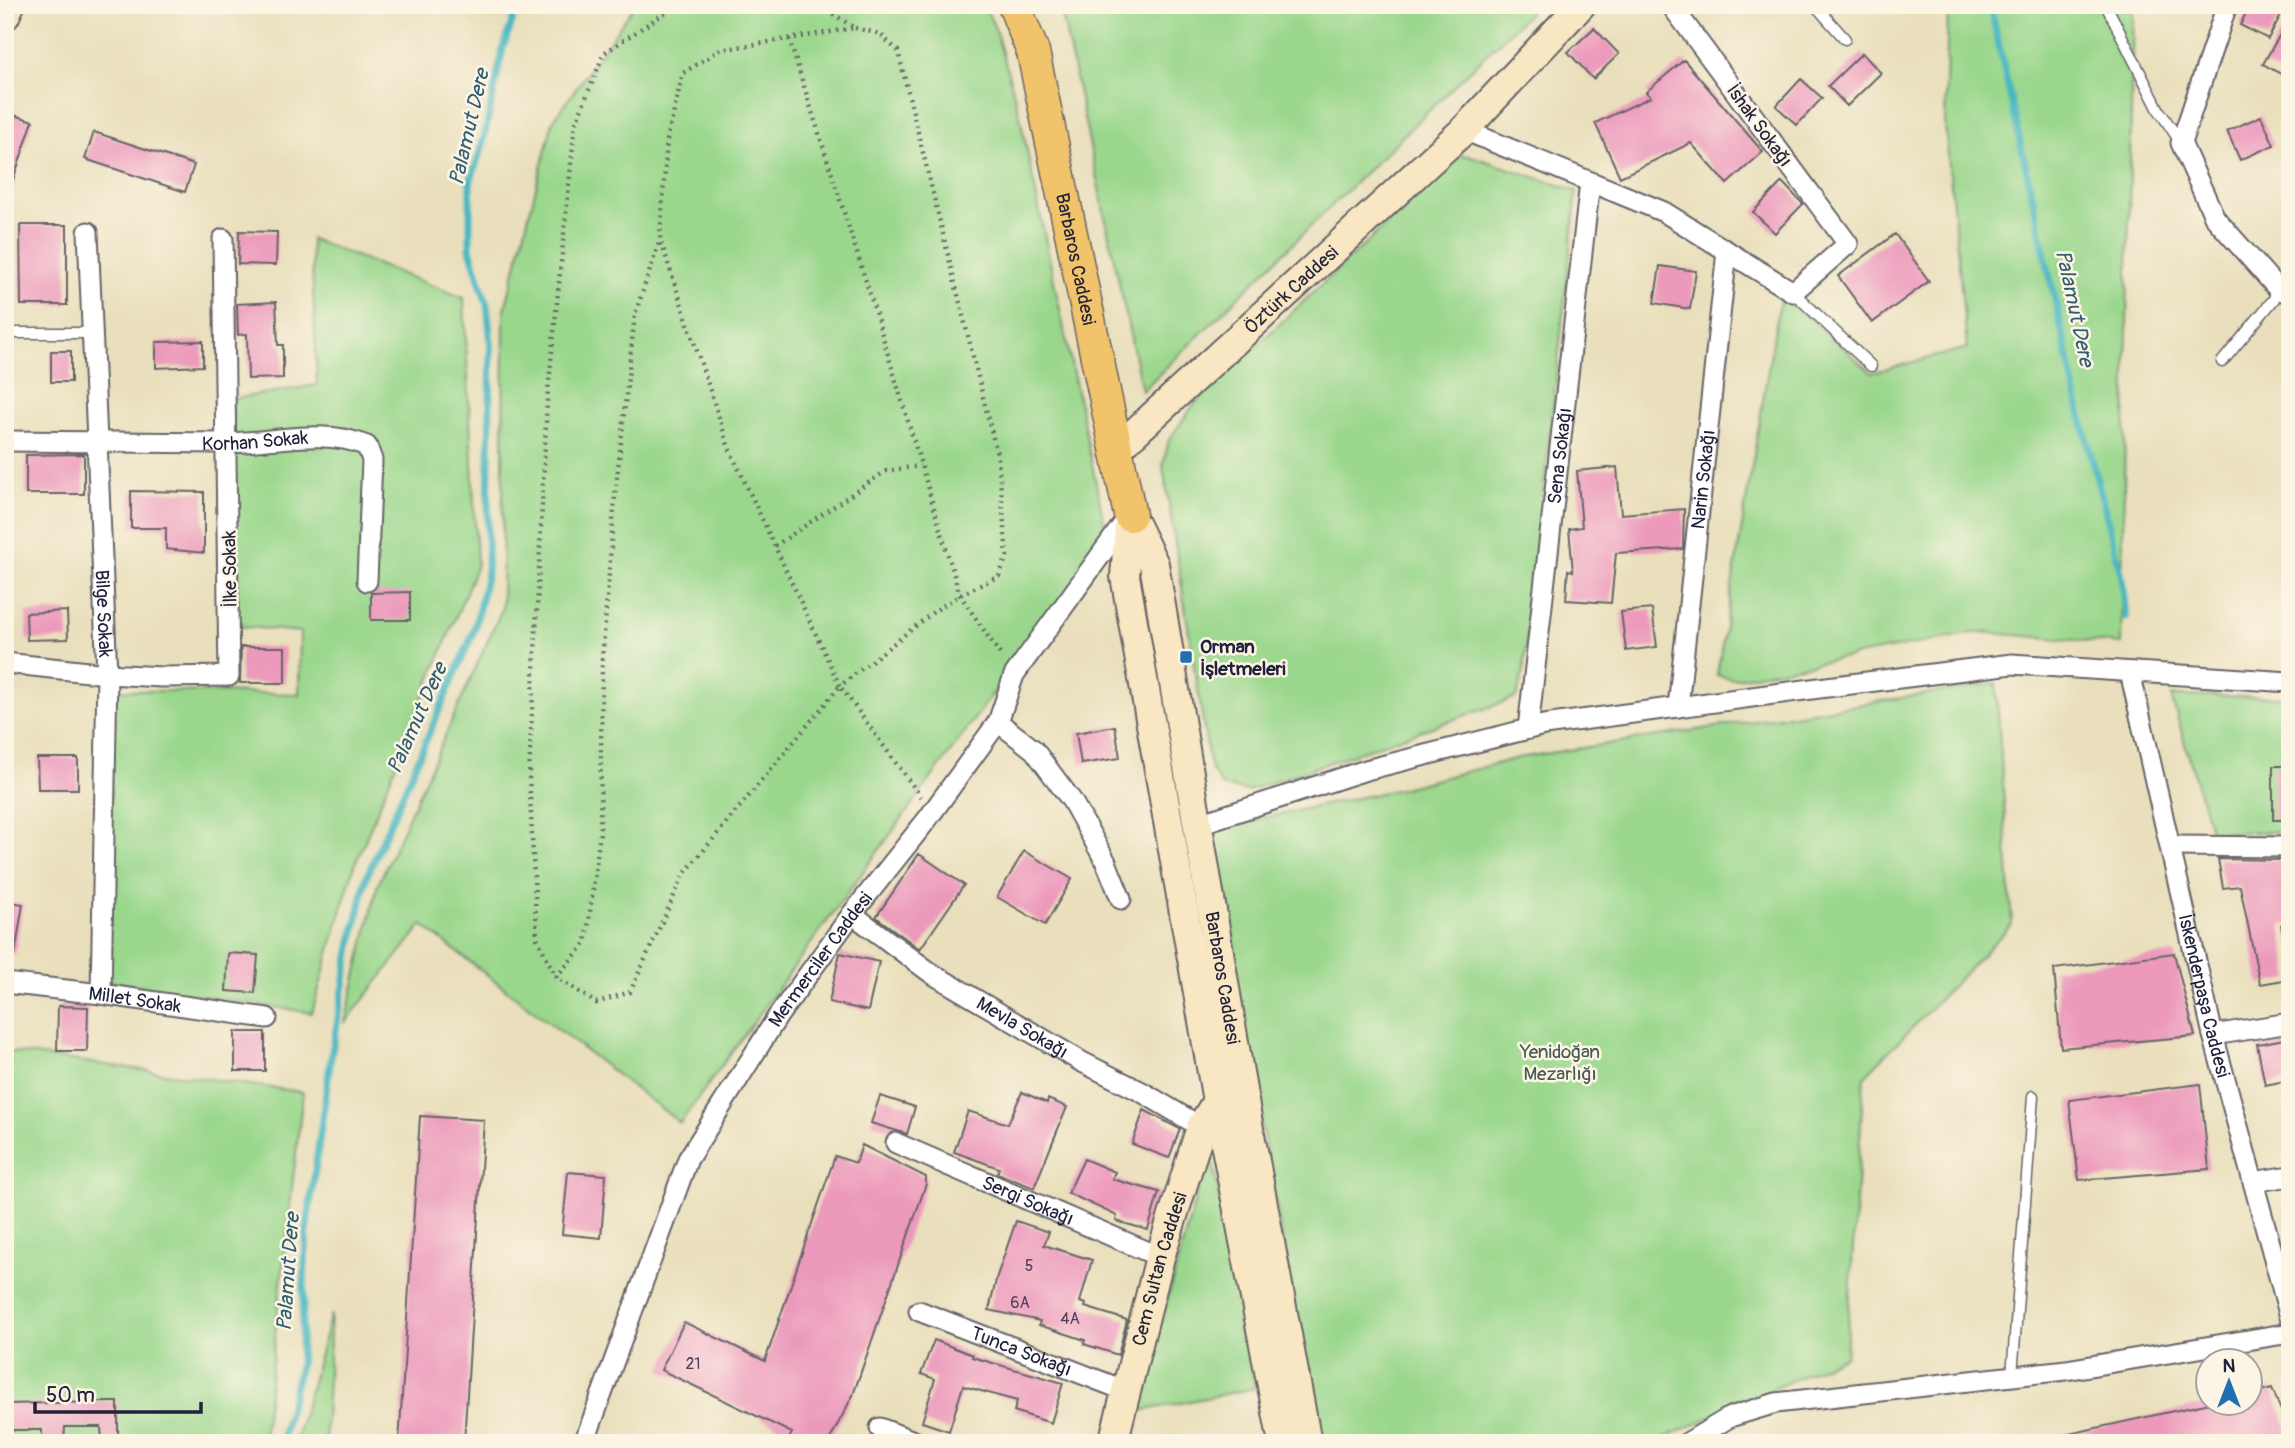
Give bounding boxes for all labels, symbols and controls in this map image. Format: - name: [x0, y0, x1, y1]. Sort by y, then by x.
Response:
- water label: Palamut Dere: [443, 64, 497, 188]
- street label: İshak Sokağı: [1721, 79, 1797, 172]
- street label: Barbaros Caddesi: [1050, 191, 1101, 327]
- street label: Öztürk Caddesi: [1239, 241, 1344, 339]
- water label: Palamut Dere: [2049, 247, 2101, 371]
- street label: Sena Sokağı: [1543, 406, 1577, 505]
- street label: Korhan Sokak: [202, 426, 309, 456]
- street label: Narin Sokağı: [1686, 429, 1721, 530]
- street label: İlke Sokak: [217, 530, 243, 608]
- street label: Bilge Sokak: [90, 569, 117, 658]
- place label: Orman İşletmeleri: [1200, 635, 1286, 681]
- marker: Orman İşletmeleri: [1178, 649, 1194, 665]
- water label: Palamut Dere: [381, 656, 455, 778]
- street label: Mermerciler Caddesi: [763, 887, 878, 1032]
- street label: Barbaros Caddesi: [1199, 910, 1245, 1046]
- street label: İskenderpaşa Caddesi: [2173, 912, 2235, 1080]
- street label: Millet Sokak: [87, 982, 183, 1018]
- street label: Mevla Sokağı: [972, 992, 1072, 1064]
- park label: Yenidoğan Mezarlığı: [1519, 1040, 1600, 1086]
- street label: Sergi Sokağı: [978, 1171, 1077, 1231]
- street label: Cem Sultan Caddesi: [1127, 1189, 1193, 1349]
- water label: Palamut Dere: [271, 1209, 306, 1332]
- house number: 5: [1025, 1256, 1033, 1276]
- house number: 6A: [1010, 1293, 1030, 1313]
- house number: 4A: [1060, 1309, 1080, 1329]
- street label: Tunca Sokağı: [967, 1321, 1075, 1382]
- north arrow: [2194, 1346, 2264, 1416]
- house number: 21: [685, 1354, 701, 1374]
- text: N: [2223, 1354, 2236, 1378]
- scale bar: [35, 1371, 201, 1415]
- text: 50 m: [46, 1382, 95, 1409]

